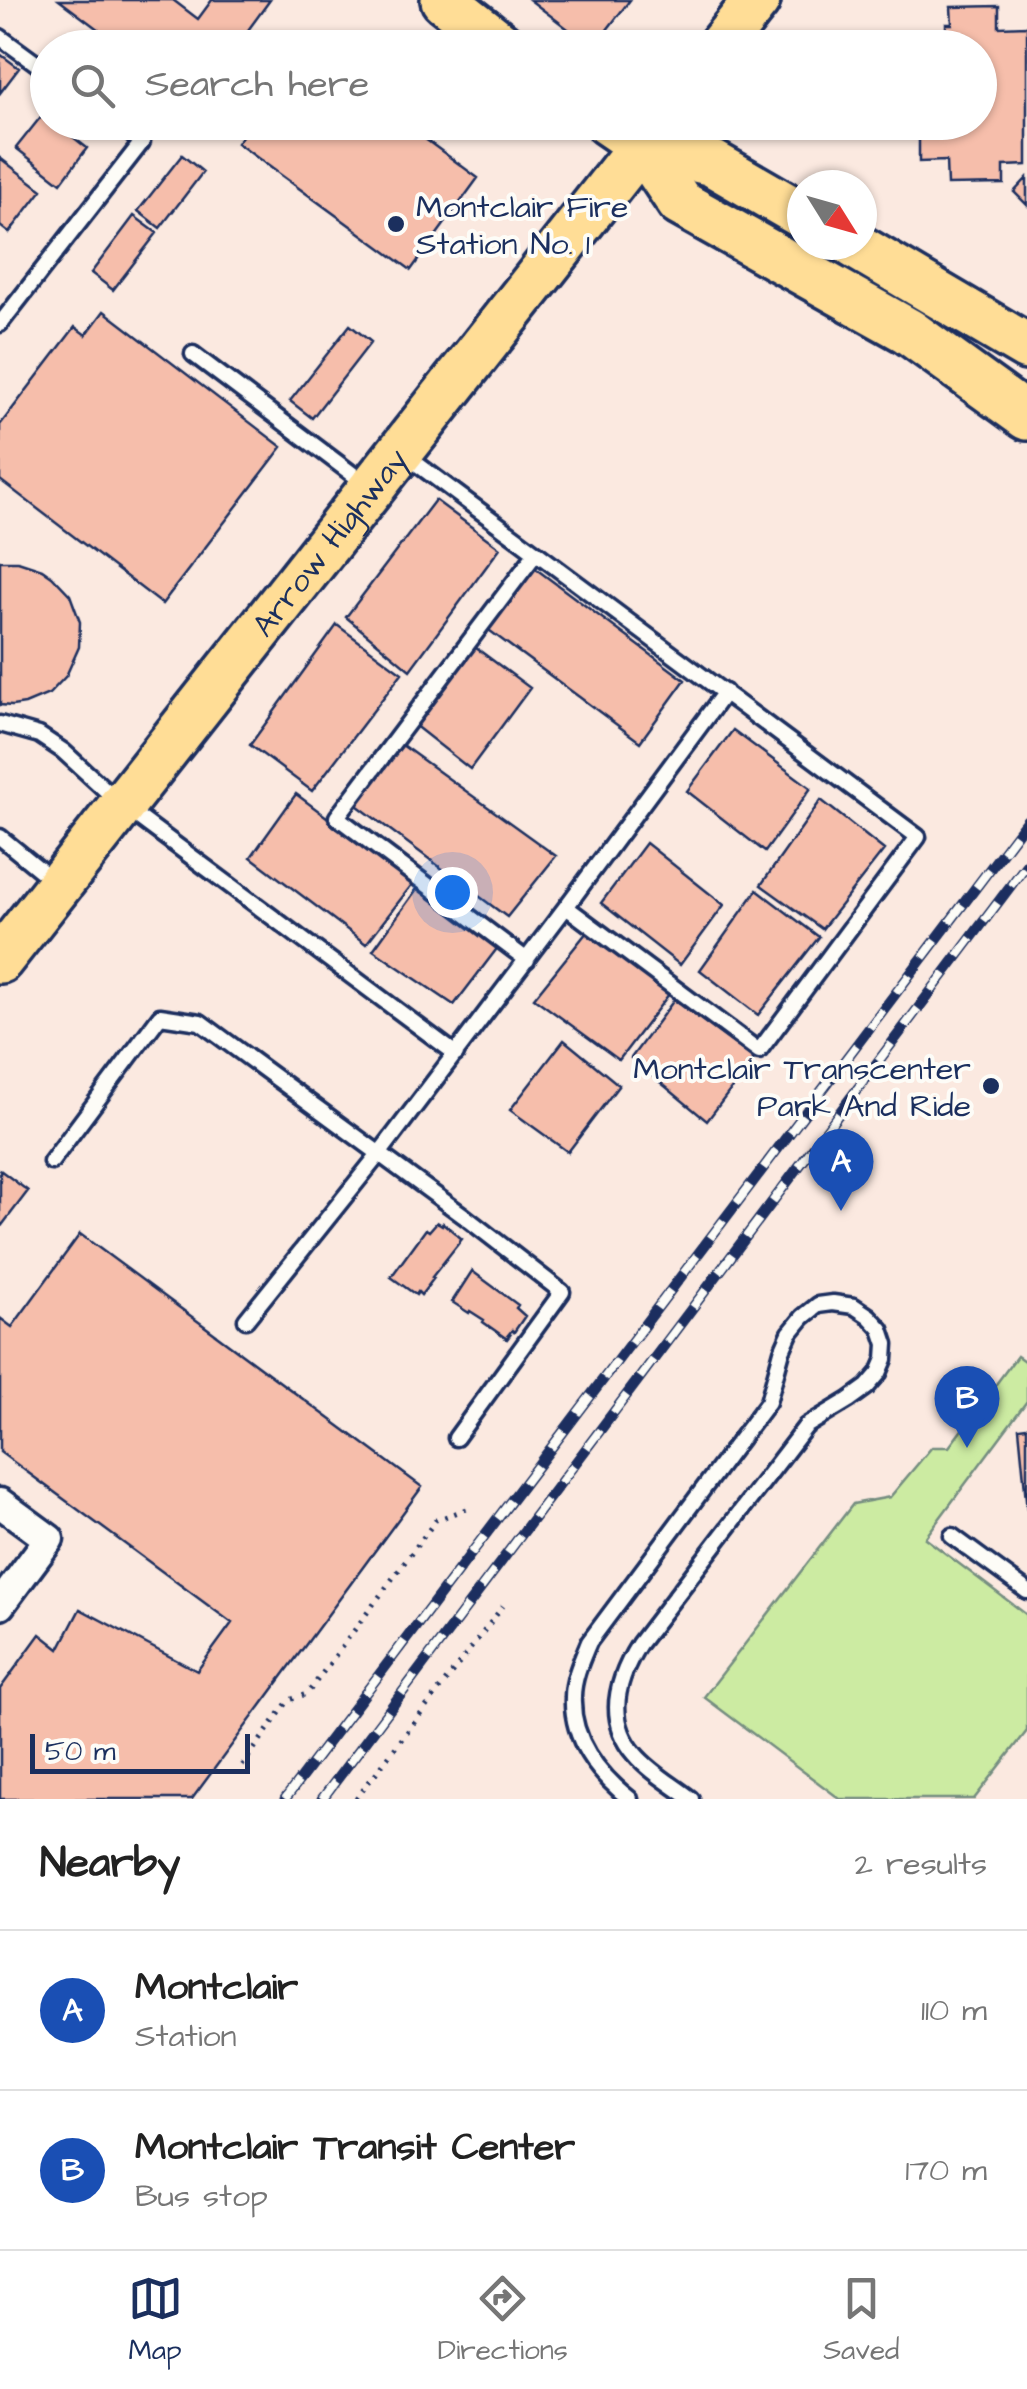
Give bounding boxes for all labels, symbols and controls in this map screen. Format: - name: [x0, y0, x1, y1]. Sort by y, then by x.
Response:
- search box: [30, 30, 997, 140]
- icon: search: [65, 58, 120, 113]
- text: Search here: [145, 59, 369, 111]
- north arrow: [787, 170, 877, 260]
- place label: Montclair Fire Station No. 1: [416, 185, 628, 267]
- marker: Montclair Fire Station No. 1: [385, 213, 407, 235]
- street label: Arrow Highway: [242, 439, 419, 647]
- your location: [427, 867, 478, 918]
- place label: Montclair Transcenter Park And Ride: [633, 1047, 971, 1129]
- marker: Montclair Transcenter Park And Ride: [980, 1075, 1002, 1097]
- pin: A: [808, 1128, 874, 1211]
- pin: B: [934, 1366, 1000, 1448]
- scale bar: [30, 1729, 250, 1774]
- text: 50 m: [45, 1732, 116, 1771]
- text: Nearby: [40, 1835, 180, 1893]
- text: 2 results: [855, 1842, 987, 1887]
- text: Montclair: [135, 1962, 298, 2014]
- text: A: [62, 1988, 83, 2033]
- text: 110 m: [921, 1988, 987, 2033]
- text: Station: [135, 2014, 237, 2059]
- text: Montclair Transit Center: [135, 2122, 575, 2174]
- text: B: [61, 2148, 84, 2193]
- text: 170 m: [905, 2148, 987, 2193]
- text: Bus stop: [135, 2174, 268, 2219]
- tab: Map: [128, 2271, 183, 2370]
- tab: Directions: [438, 2271, 568, 2370]
- tab: Saved: [823, 2271, 899, 2370]

